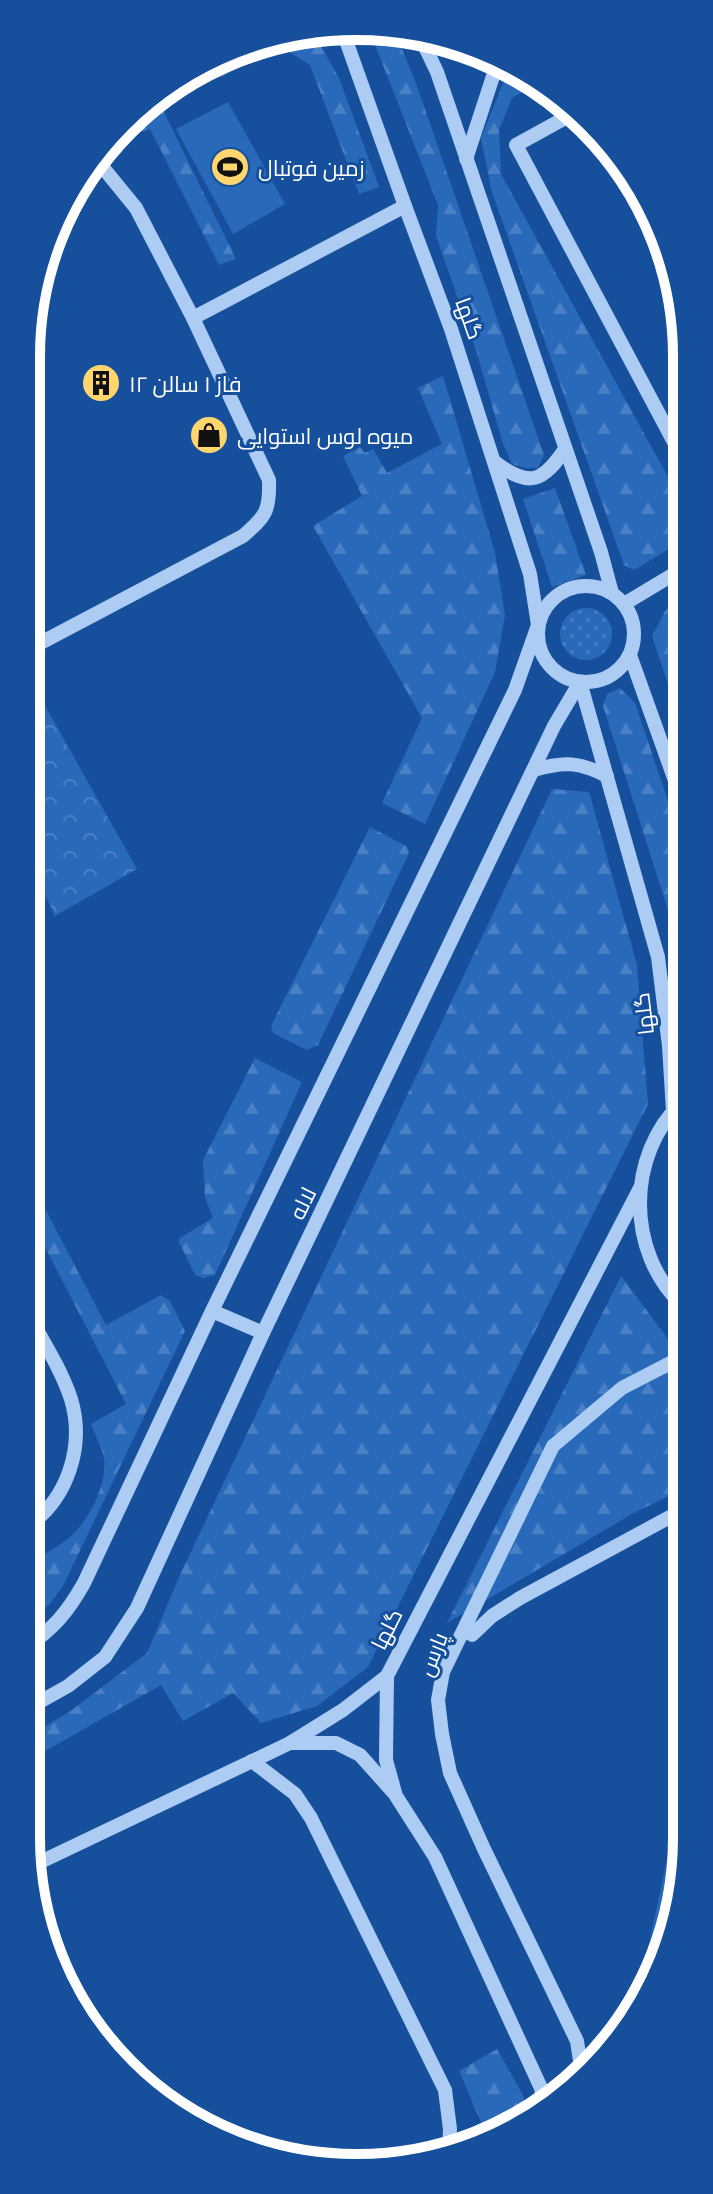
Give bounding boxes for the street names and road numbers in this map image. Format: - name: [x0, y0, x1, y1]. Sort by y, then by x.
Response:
- street label: گلها: [449, 293, 491, 343]
- street label: گلها: [626, 991, 660, 1037]
- street label: لاله: [282, 1182, 322, 1224]
- street label: گلها: [363, 1603, 409, 1655]
- street label: پارس: [410, 1628, 455, 1681]

